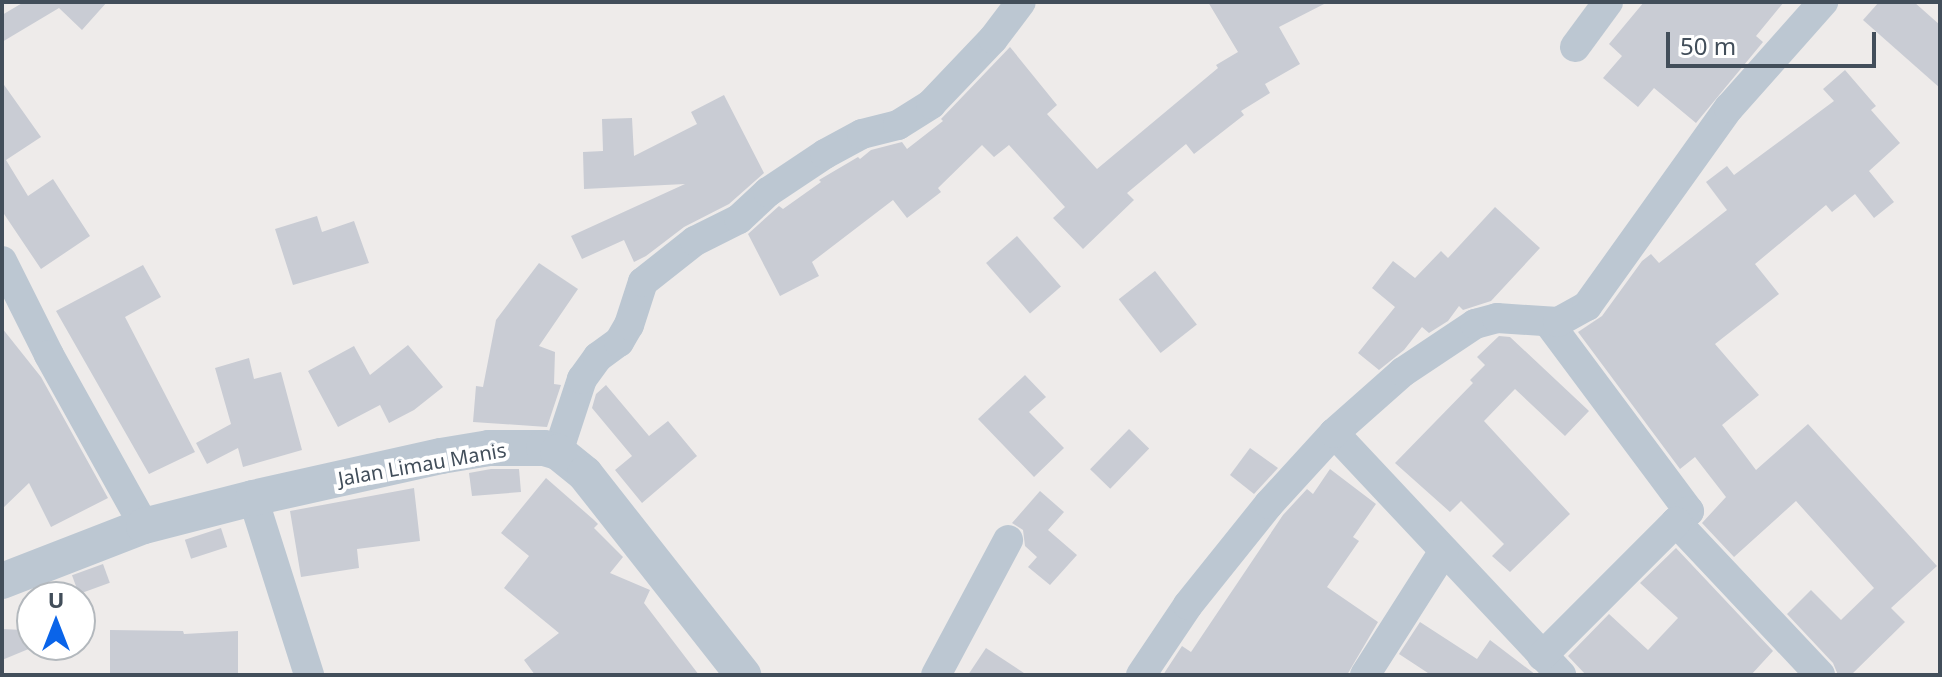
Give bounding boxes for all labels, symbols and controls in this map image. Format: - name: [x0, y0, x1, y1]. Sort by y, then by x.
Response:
- scale bar: [1670, 16, 1880, 66]
- text: 50 m: [1680, 29, 1736, 62]
- street label: Jalan Limau Manis: [336, 437, 508, 491]
- north arrow: [16, 581, 96, 661]
- text: U: [48, 584, 64, 614]

